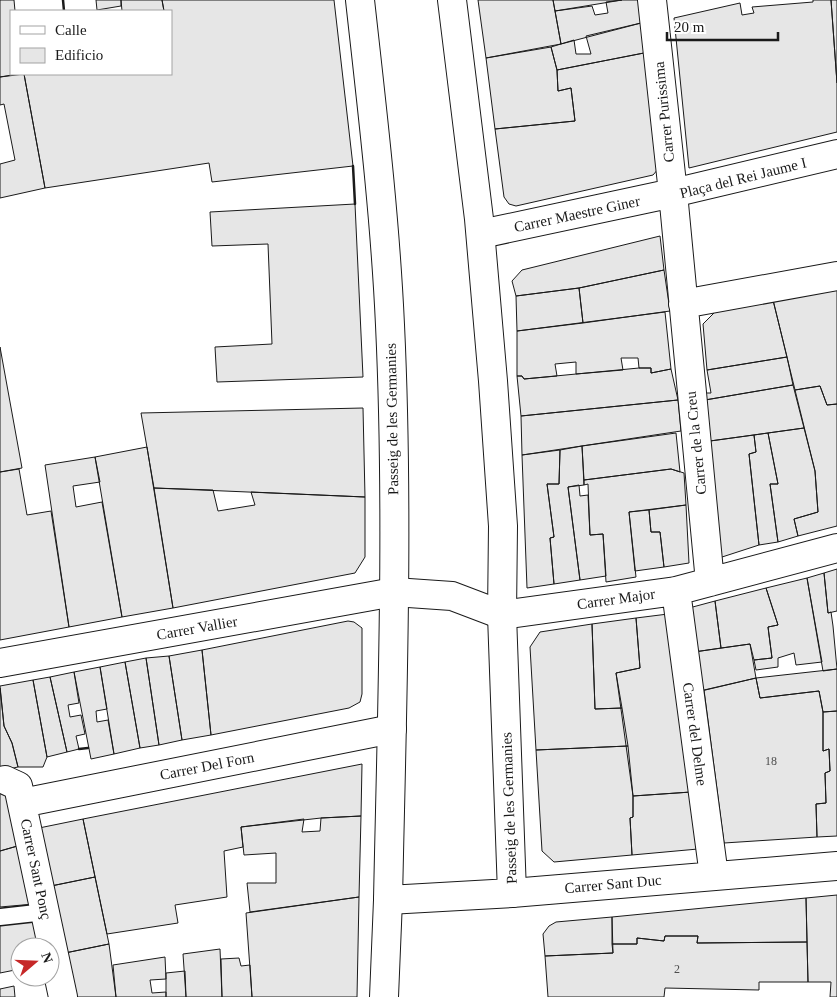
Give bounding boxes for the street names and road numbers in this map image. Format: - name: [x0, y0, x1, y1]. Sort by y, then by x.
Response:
- street label: Carrer Purissima: [651, 60, 677, 163]
- street label: Plaça del Rei Jaume I: [678, 155, 808, 201]
- street label: Carrer Maestre Giner: [513, 193, 641, 235]
- street label: Passeig de les Germanies: [383, 343, 401, 495]
- street label: Carrer de la Creu: [683, 390, 709, 495]
- street label: Carrer Major: [576, 586, 656, 612]
- street label: Carrer Vallier: [155, 613, 239, 643]
- street label: Carrer del Delme: [680, 681, 710, 787]
- street label: Passeig de les Germanies: [498, 732, 520, 884]
- street label: Carrer Del Forn: [158, 749, 256, 783]
- street label: Carrer Sant Ponç: [18, 817, 55, 921]
- street label: Carrer Sant Duc: [564, 872, 663, 896]

